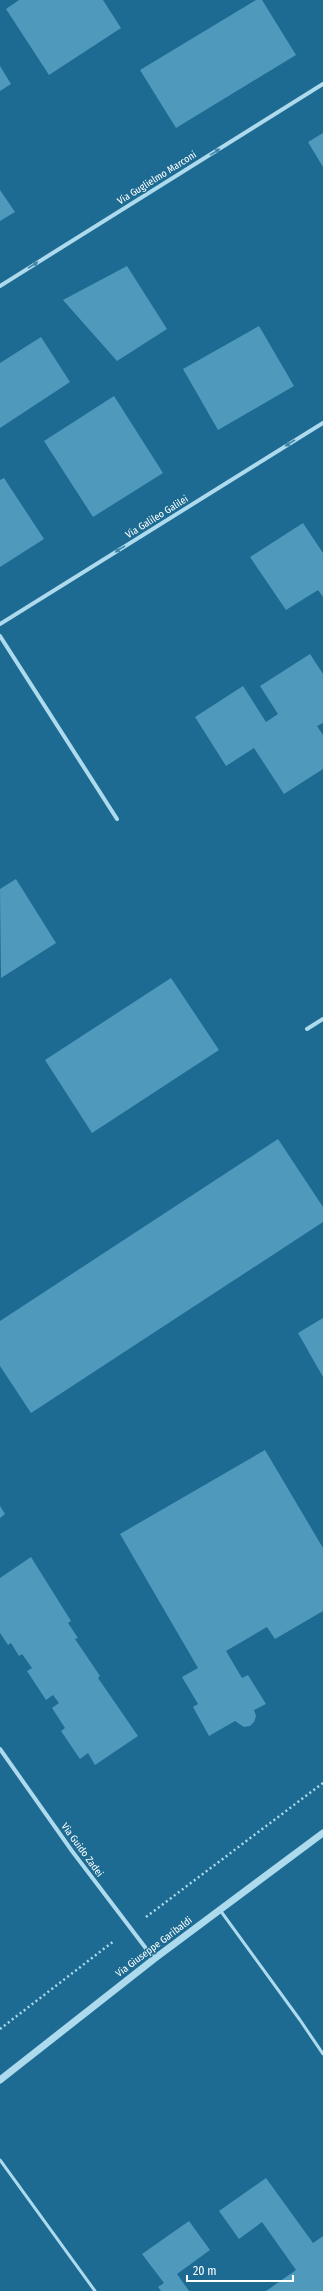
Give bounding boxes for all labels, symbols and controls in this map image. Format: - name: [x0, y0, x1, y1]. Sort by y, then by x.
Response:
- one-way arrow: [209, 148, 221, 155]
- street label: Via Guglielmo Marconi: [115, 149, 199, 207]
- one-way arrow: [28, 261, 38, 269]
- one-way arrow: [284, 440, 296, 447]
- street label: Via Galileo Galilei: [124, 493, 190, 541]
- one-way arrow: [114, 546, 126, 553]
- street label: Via Guido Zadei: [58, 1821, 106, 1879]
- street label: Via Giuseppe Garibaldi: [113, 1914, 195, 1980]
- scale bar: [187, 2257, 293, 2283]
- text: 20 m: [193, 2264, 217, 2278]

